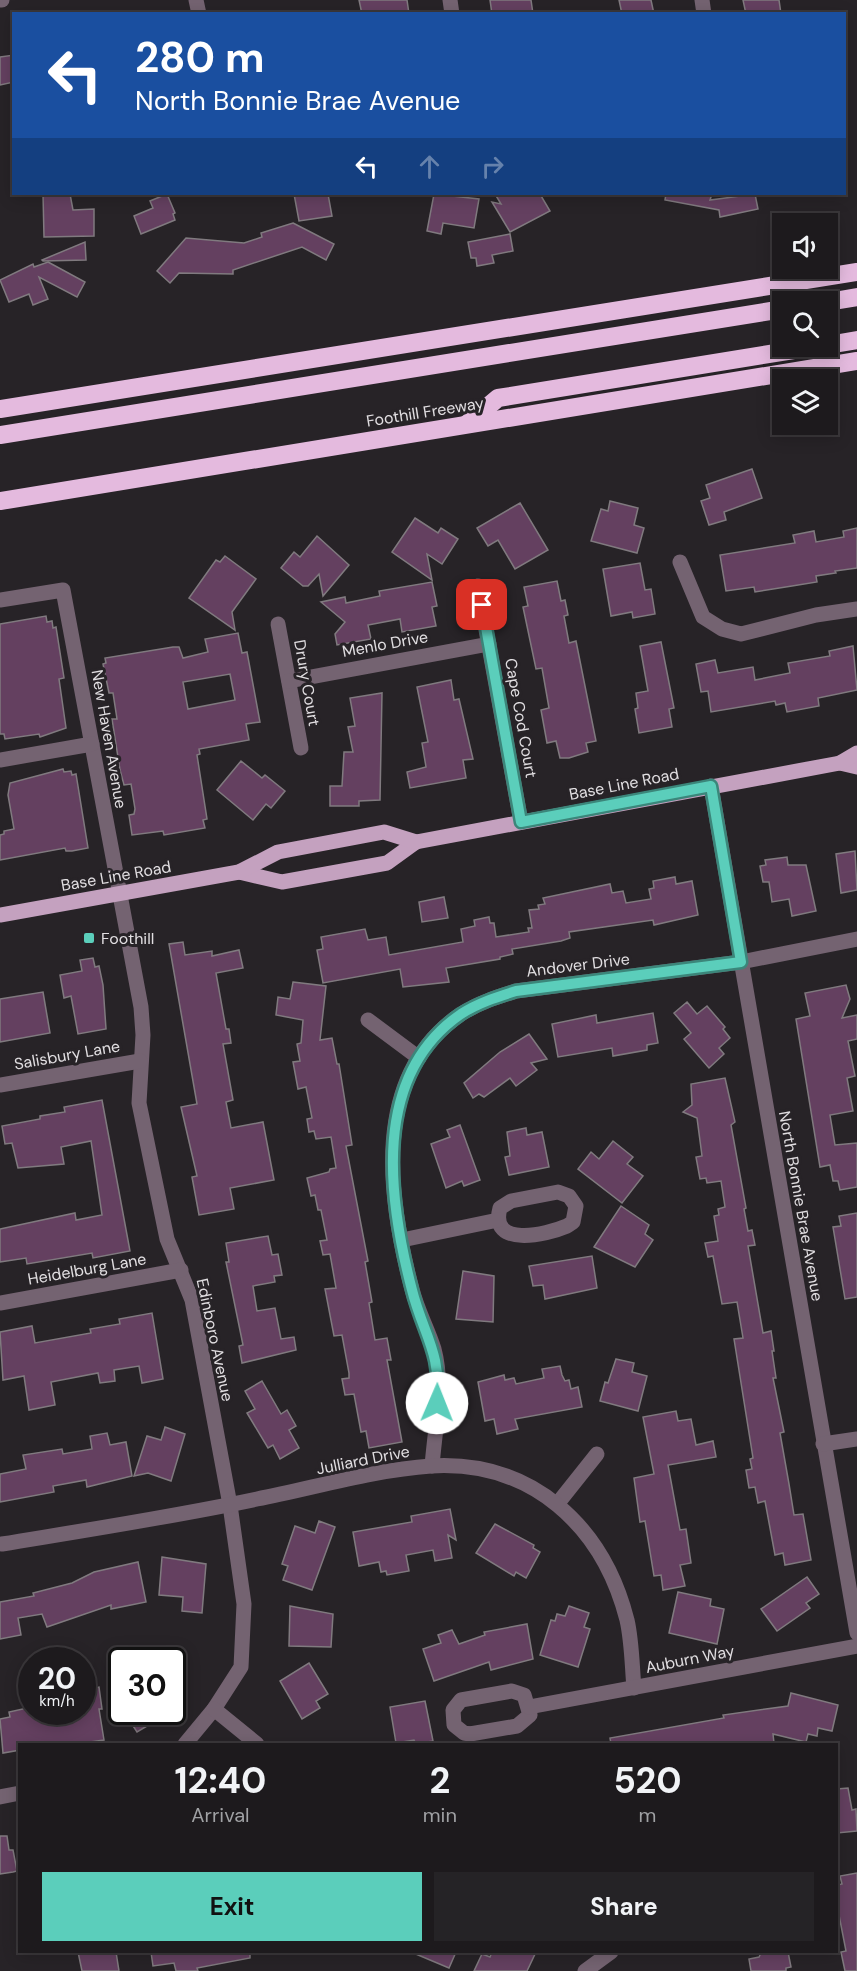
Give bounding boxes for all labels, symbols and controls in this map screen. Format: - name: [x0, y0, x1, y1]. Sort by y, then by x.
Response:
- text: 280 m: [135, 30, 265, 85]
- icon: left: [36, 36, 114, 114]
- text: North Bonnie Brae Avenue: [135, 83, 460, 118]
- icon: left: [350, 150, 383, 183]
- icon: ahead: [413, 150, 446, 183]
- icon: right: [476, 150, 509, 183]
- map controls: [772, 213, 838, 435]
- button: sound: [772, 213, 838, 279]
- button: search: [772, 291, 838, 357]
- button: layers: [772, 369, 838, 435]
- street label: Foothill Freeway: [365, 392, 485, 432]
- pin: [456, 579, 507, 630]
- icon: arrive: [465, 588, 498, 621]
- street label: Menlo Drive: [340, 626, 430, 662]
- street label: Drury Court: [289, 638, 325, 728]
- street label: Cape Cod Court: [500, 657, 542, 779]
- street label: New Haven Avenue: [86, 668, 132, 810]
- street label: Base Line Road: [567, 763, 681, 805]
- street label: Base Line Road: [59, 856, 173, 896]
- place label: Foothill: [101, 928, 154, 949]
- marker: Foothill: [82, 931, 96, 945]
- street label: Andover Drive: [525, 948, 631, 982]
- street label: Salisbury Lane: [12, 1035, 122, 1075]
- street label: North Bonnie Brae Avenue: [774, 1109, 828, 1303]
- street label: Heidelburg Lane: [26, 1248, 148, 1290]
- street label: Edinboro Avenue: [192, 1277, 238, 1403]
- position arrow: [405, 1371, 469, 1435]
- street label: Julliard Drive: [315, 1441, 411, 1479]
- street label: Auburn Way: [644, 1640, 736, 1678]
- speed limit sign: 30: [108, 1647, 186, 1725]
- text: 20: [38, 1659, 76, 1698]
- text: km/h: [39, 1691, 75, 1711]
- text: 12:40: [175, 1757, 266, 1804]
- text: 2: [429, 1757, 450, 1804]
- text: 520: [613, 1757, 681, 1804]
- text: Arrival: [191, 1802, 250, 1828]
- text: min: [423, 1802, 457, 1828]
- text: m: [639, 1802, 656, 1828]
- button: Exit: [42, 1872, 422, 1941]
- button: Share: [434, 1872, 814, 1941]

